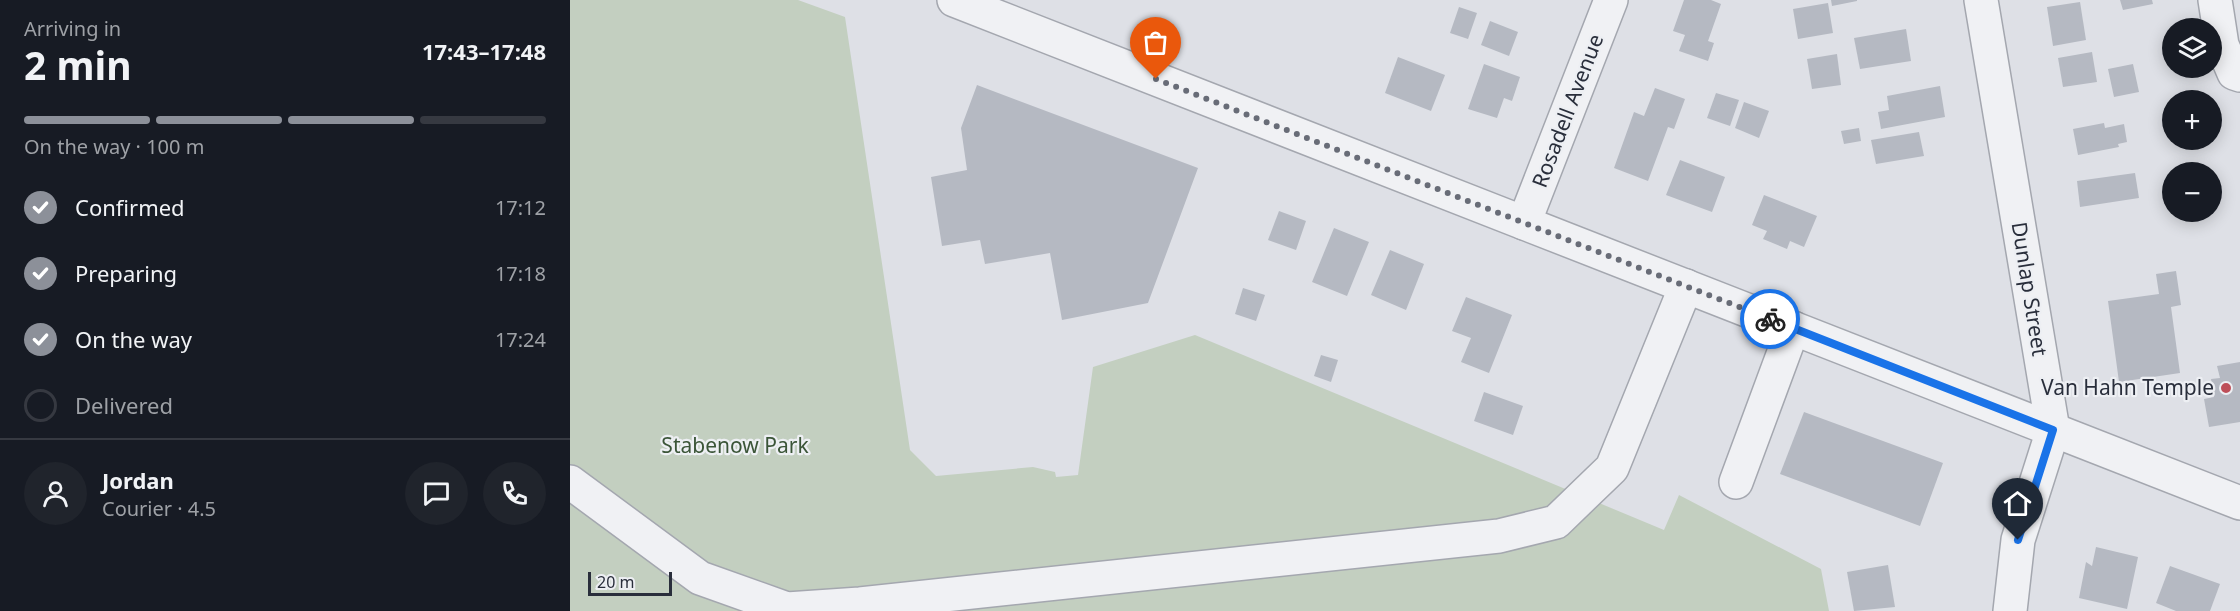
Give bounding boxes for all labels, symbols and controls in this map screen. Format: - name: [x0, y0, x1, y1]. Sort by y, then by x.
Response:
- text: Arriving in: [24, 15, 121, 42]
- pin: [1130, 17, 1181, 79]
- map controls: [2162, 18, 2222, 222]
- button: layers: [2162, 18, 2222, 78]
- icon: bag: [1139, 26, 1172, 59]
- street label: Rosadell Avenue: [1525, 30, 1609, 191]
- text: 17:43–17:48: [422, 36, 546, 66]
- text: 2 min: [24, 38, 131, 91]
- button: +: [2162, 90, 2222, 150]
- text: On the way · 100 m: [24, 133, 204, 160]
- button: −: [2162, 162, 2222, 222]
- icon: check: [24, 191, 57, 224]
- text: Confirmed: [75, 192, 185, 222]
- text: 17:12: [495, 194, 546, 221]
- street label: Dunlap Street: [2006, 220, 2054, 358]
- icon: check: [24, 257, 57, 290]
- text: Preparing: [75, 258, 177, 288]
- text: 17:18: [495, 260, 546, 287]
- courier: [1740, 289, 1800, 349]
- icon: bike: [1754, 303, 1787, 336]
- icon: check: [24, 323, 57, 356]
- text: On the way: [75, 324, 192, 354]
- text: 17:24: [495, 326, 546, 353]
- place label: Van Hahn Temple: [2041, 373, 2214, 401]
- marker: Van Hahn Temple: [2219, 381, 2233, 395]
- text: Delivered: [75, 390, 173, 420]
- park label: Stabenow Park: [661, 431, 809, 459]
- button: person: [24, 462, 87, 525]
- button: chat: [405, 462, 468, 525]
- button: phone: [483, 462, 546, 525]
- text: Jordan: [102, 465, 174, 495]
- pin: [1992, 478, 2043, 540]
- icon: home: [2001, 487, 2034, 520]
- text: Courier · 4.5: [102, 495, 216, 522]
- scale bar: [588, 569, 672, 596]
- text: 20 m: [597, 571, 634, 593]

